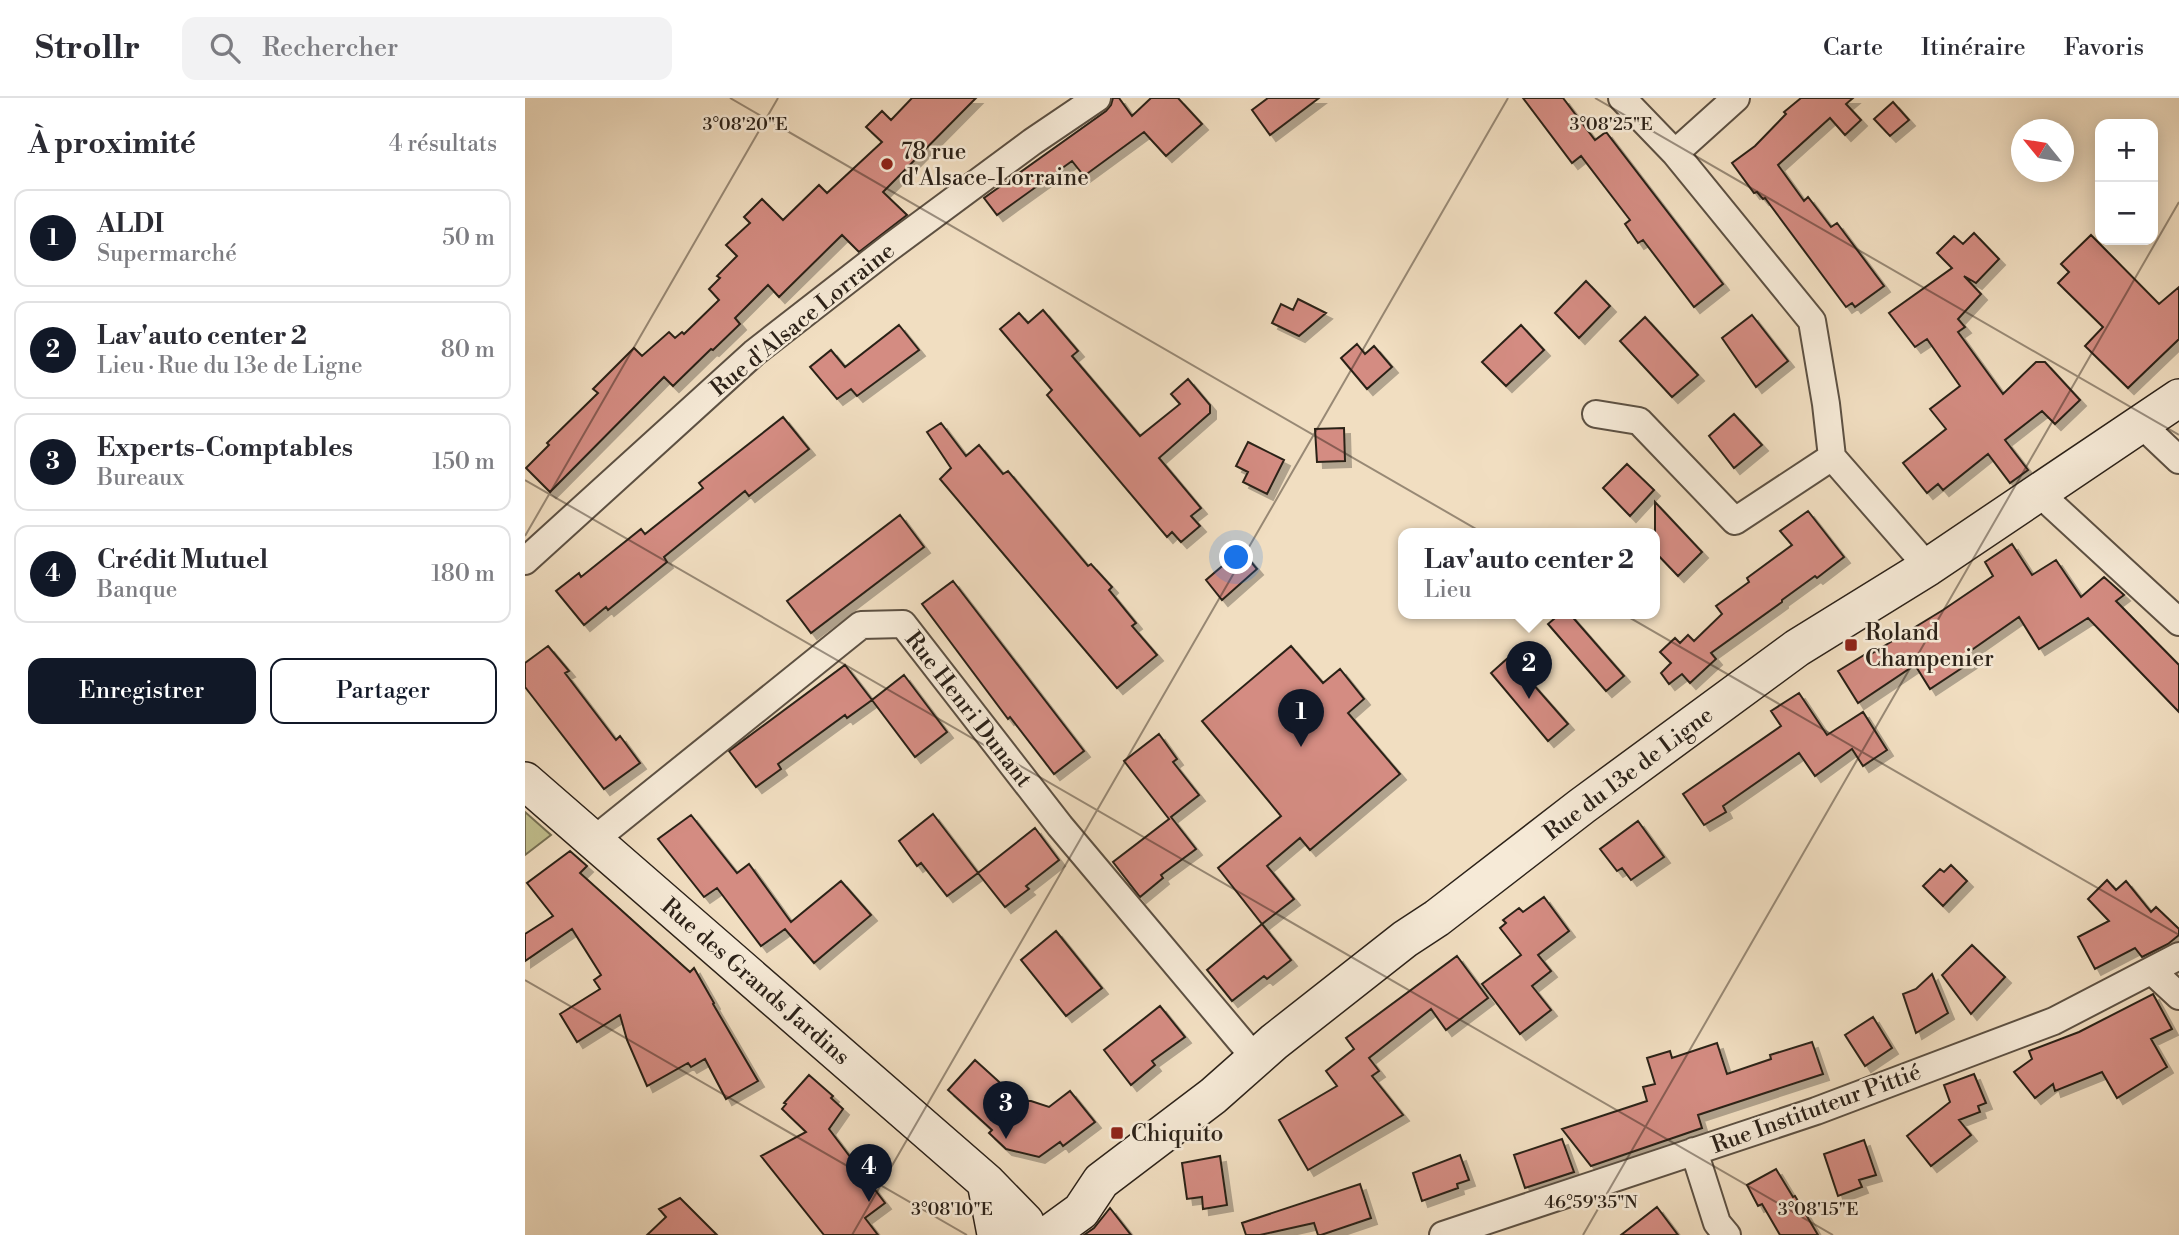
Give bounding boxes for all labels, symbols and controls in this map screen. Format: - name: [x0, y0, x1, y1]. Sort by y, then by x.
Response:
- search box: [182, 17, 672, 80]
- text: Strollr: [35, 28, 140, 69]
- icon: search: [206, 29, 244, 67]
- text: Rechercher: [262, 32, 398, 64]
- text: Carte: [1823, 33, 1883, 63]
- text: Itinéraire: [1921, 33, 2026, 63]
- text: Favoris: [2064, 33, 2144, 63]
- text: 3°08'20"E: [702, 113, 788, 136]
- text: 3°08'25"E: [1569, 113, 1653, 136]
- north arrow: [2011, 119, 2074, 182]
- map controls: [2095, 119, 2158, 245]
- button: +: [2095, 119, 2158, 182]
- text: À proximité: [28, 125, 196, 163]
- text: 4 résultats: [389, 130, 497, 158]
- place label: 78 rue d'Alsace-Lorraine: [901, 138, 1089, 192]
- marker: 78 rue d'Alsace-Lorraine: [879, 156, 895, 172]
- button: −: [2095, 182, 2158, 245]
- text: ALDI: [97, 208, 164, 240]
- text: 1: [47, 224, 59, 252]
- text: 50 m: [442, 224, 495, 252]
- street label: Rue d'Alsace Lorraine: [705, 237, 900, 403]
- text: Supermarché: [97, 240, 237, 268]
- text: Lav'auto center 2: [97, 320, 307, 352]
- text: 2: [46, 336, 60, 364]
- text: 80 m: [441, 336, 495, 364]
- text: Lieu · Rue du 13e de Ligne: [97, 352, 363, 380]
- text: Experts-Comptables: [97, 432, 353, 464]
- text: 3: [46, 448, 60, 476]
- text: 150 m: [432, 448, 495, 476]
- text: Bureaux: [97, 464, 184, 492]
- popup: [1398, 528, 1660, 619]
- your location: [1219, 540, 1253, 574]
- text: Crédit Mutuel: [97, 544, 268, 576]
- text: Lav'auto center 2: [1424, 544, 1634, 576]
- text: 4: [45, 560, 61, 588]
- text: 180 m: [431, 560, 495, 588]
- text: Banque: [97, 576, 177, 604]
- text: Lieu: [1424, 576, 1472, 604]
- place label: Roland Champenier: [1865, 619, 1994, 673]
- street label: Rue Henri Dunant: [899, 626, 1038, 793]
- marker: Roland Champenier: [1843, 637, 1859, 653]
- pin: 2: [1506, 641, 1552, 699]
- button: Enregistrer: [28, 658, 256, 724]
- button: Partager: [270, 658, 497, 724]
- pin: 1: [1278, 689, 1324, 747]
- street label: Rue du 13e de Ligne: [1538, 701, 1719, 847]
- street label: Rue des Grands Jardins: [655, 892, 855, 1071]
- street label: Rue Instituteur Pittié: [1708, 1058, 1925, 1160]
- pin: 3: [983, 1081, 1029, 1139]
- place label: Chiquito: [1131, 1120, 1224, 1148]
- marker: Chiquito: [1109, 1125, 1125, 1141]
- pin: 4: [846, 1144, 892, 1202]
- text: 46°59'35"N: [1544, 1191, 1638, 1214]
- text: 3°08'10"E: [911, 1198, 993, 1221]
- text: 3°08'15"E: [1778, 1198, 1858, 1221]

